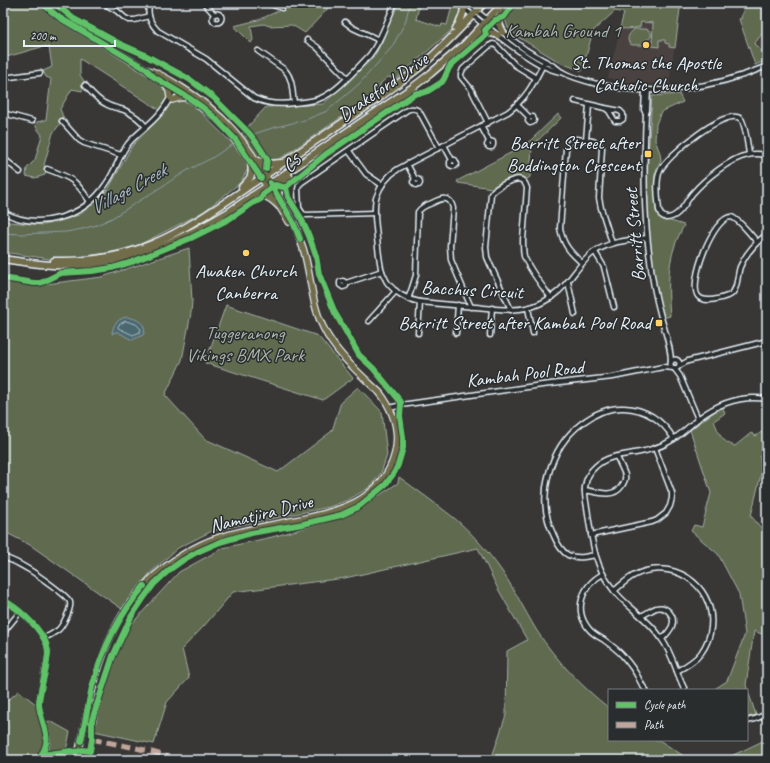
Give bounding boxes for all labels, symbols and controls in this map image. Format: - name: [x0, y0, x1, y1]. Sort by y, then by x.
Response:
- park label: Kambah Ground 1: [505, 19, 622, 43]
- scale bar: [24, 22, 115, 48]
- text: 200 m: [30, 28, 57, 44]
- marker: St. Thomas the Apostle Catholic Church: [641, 40, 651, 50]
- street label: Drakeford Drive: [333, 46, 434, 127]
- place label: St. Thomas the Apostle Catholic Church: [571, 51, 723, 97]
- place label: Barritt Street after Boddington Crescent: [507, 131, 642, 177]
- street label: C5: [278, 147, 307, 178]
- marker: Barritt Street after Boddington Crescent: [643, 149, 653, 159]
- water label: Village Creek: [85, 156, 174, 220]
- street label: Barritt Street: [619, 186, 651, 283]
- marker: Awaken Church Canberra: [241, 248, 251, 258]
- place label: Awaken Church Canberra: [195, 259, 298, 305]
- street label: Bacchus Circuit: [421, 275, 525, 305]
- place label: Barritt Street after Kambah Pool Road: [399, 311, 655, 335]
- marker: Barritt Street after Kambah Pool Road: [654, 318, 664, 328]
- park label: Tuggeranong Vikings BMX Park: [186, 321, 305, 367]
- street label: Kambah Pool Road: [465, 354, 588, 393]
- street label: Namatjira Drive: [207, 489, 317, 538]
- legend: [608, 689, 748, 741]
- text: Cycle path: [644, 697, 686, 713]
- text: Path: [644, 717, 664, 733]

